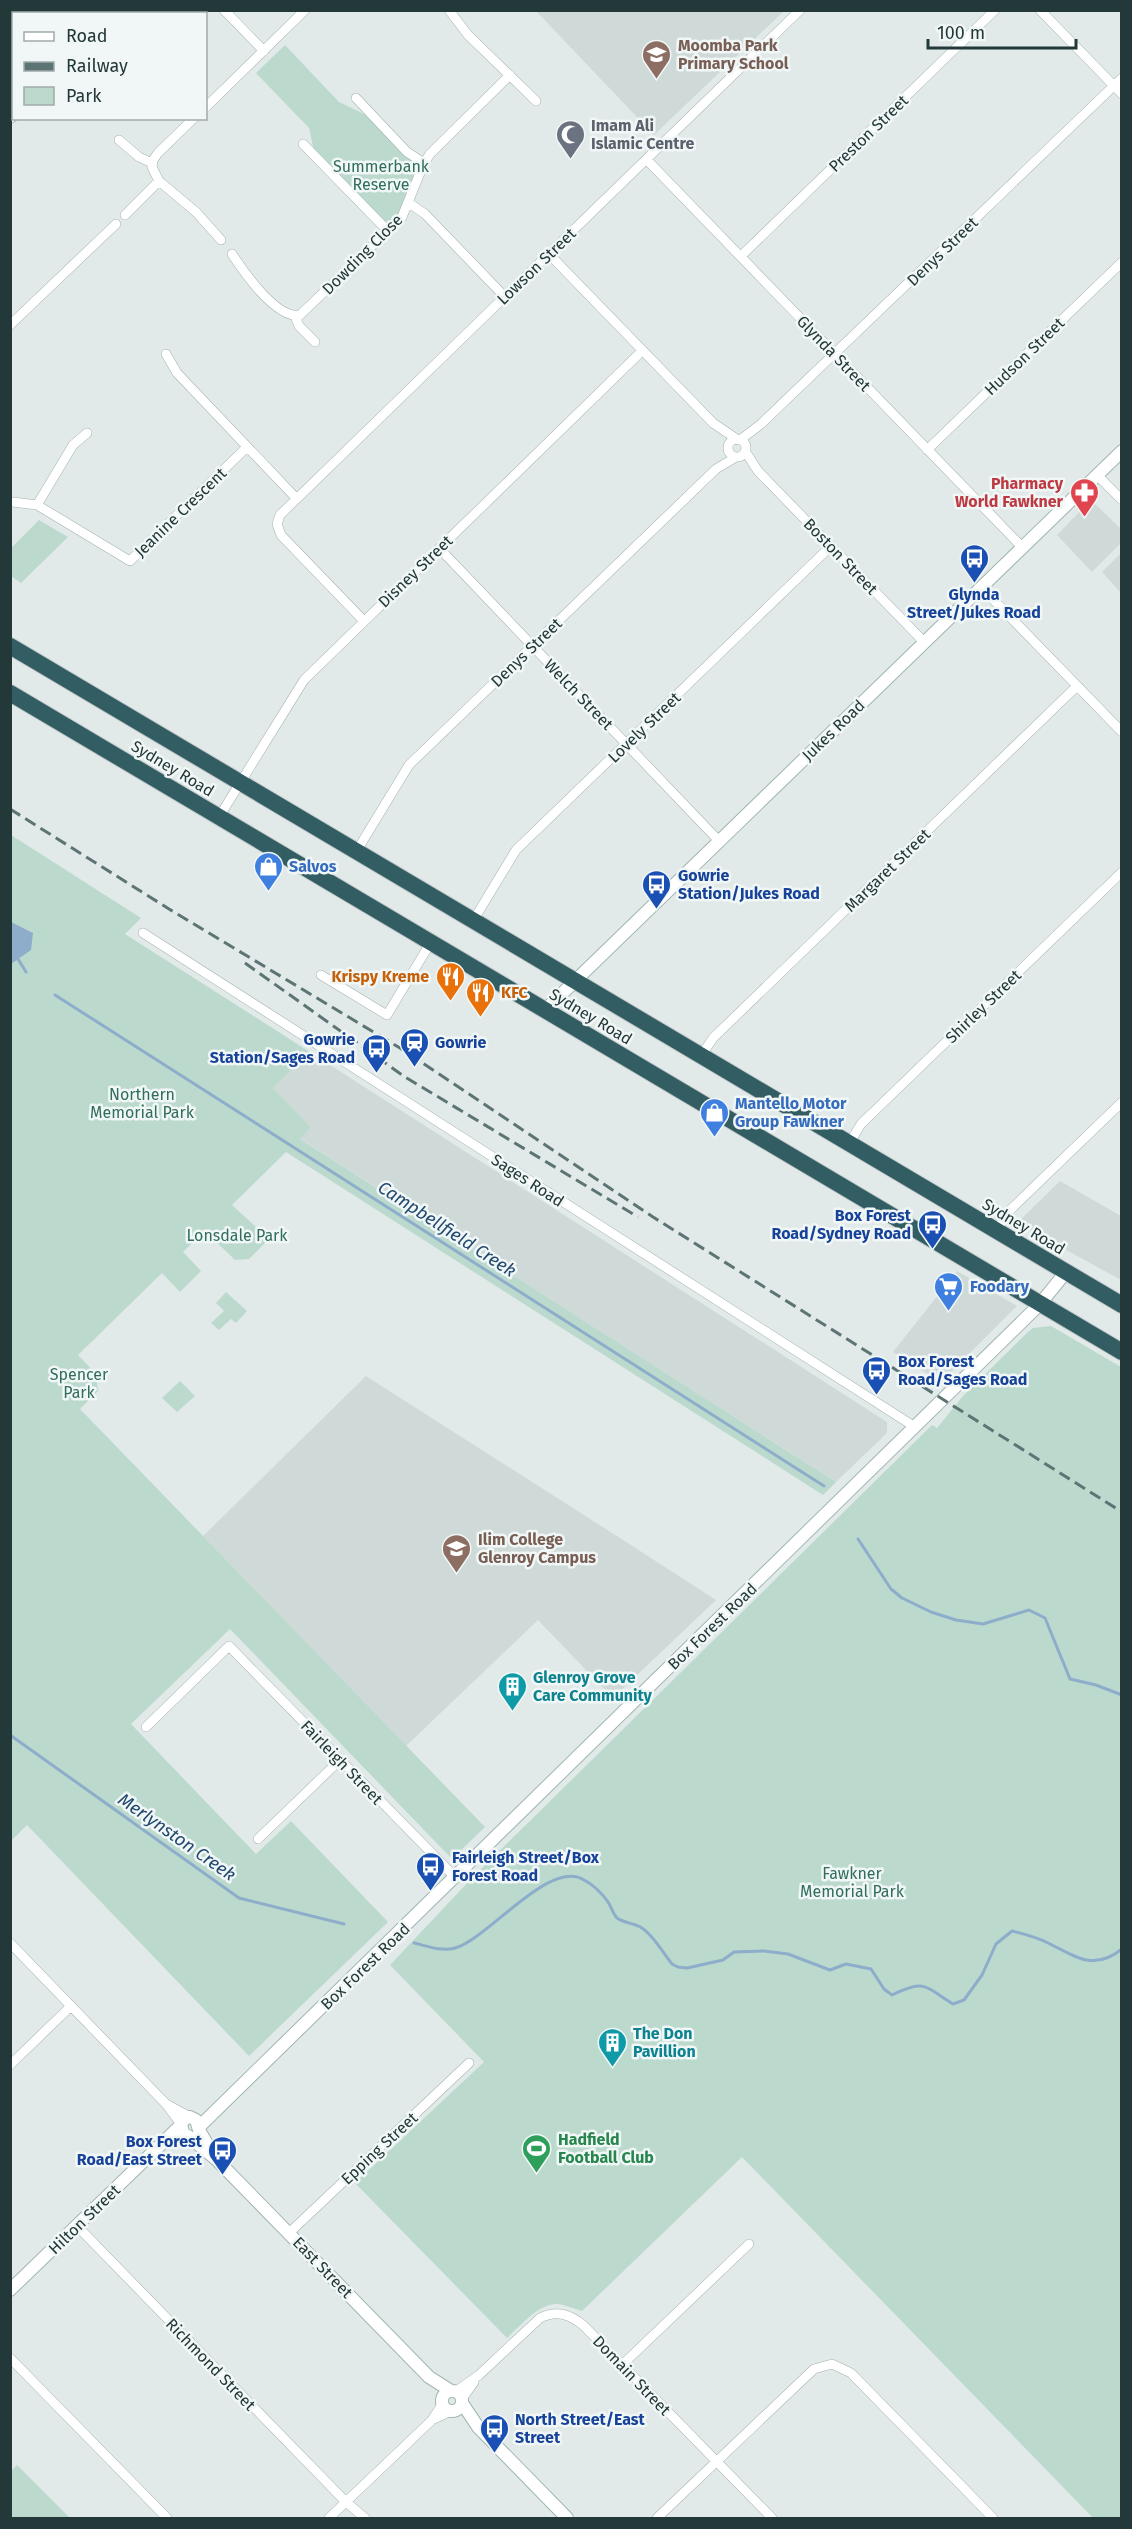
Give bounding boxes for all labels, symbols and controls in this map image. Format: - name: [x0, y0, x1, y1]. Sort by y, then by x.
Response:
- legend: [12, 12, 207, 120]
- scale bar: [928, 12, 1076, 50]
- text: 100 m: [937, 22, 985, 44]
- text: Road: [66, 25, 108, 47]
- place label: Moomba Park Primary School: [678, 36, 789, 73]
- school or university icon: Moomba Park Primary School: [641, 38, 673, 80]
- text: Railway: [66, 55, 128, 77]
- text: Park: [66, 85, 102, 107]
- street label: Preston Street: [825, 91, 912, 176]
- place label: Imam Ali Islamic Centre: [591, 116, 694, 153]
- mosque icon: Imam Ali Islamic Centre: [554, 118, 586, 160]
- park label: Summerbank Reserve: [333, 157, 430, 194]
- street label: Dowding Close: [318, 210, 407, 299]
- street label: Denys Street: [903, 213, 982, 290]
- street label: Lowson Street: [493, 224, 580, 309]
- street label: Glynda Street: [793, 312, 875, 395]
- street label: Hudson Street: [980, 313, 1068, 399]
- street label: Jeanine Crescent: [131, 464, 230, 561]
- place label: Pharmacy World Fawkner: [955, 474, 1064, 511]
- pharmacy icon: Pharmacy World Fawkner: [1068, 476, 1100, 518]
- street label: Boston Street: [800, 514, 882, 599]
- street label: Disney Street: [374, 531, 457, 611]
- bus stop icon: Glynda Street/Jukes Road: [958, 542, 990, 584]
- place label: Glynda Street/Jukes Road: [907, 585, 1041, 622]
- street label: Denys Street: [487, 614, 566, 691]
- street label: Welch Street: [540, 655, 617, 734]
- street label: Lovely Street: [604, 688, 685, 767]
- street label: Jukes Road: [798, 696, 869, 765]
- street label: Sydney Road: [128, 736, 217, 801]
- street label: Margaret Street: [841, 825, 934, 916]
- shop icon: Salvos: [252, 850, 284, 892]
- place label: Salvos: [289, 857, 337, 876]
- place label: Gowrie Station/Jukes Road: [678, 866, 820, 903]
- bus stop icon: Gowrie Station/Jukes Road: [641, 868, 673, 910]
- restaurant icon: Krispy Kreme: [434, 960, 466, 1002]
- street label: Shirley Street: [942, 965, 1025, 1047]
- place label: Krispy Kreme: [331, 967, 429, 986]
- restaurant icon: KFC: [464, 976, 496, 1018]
- place label: KFC: [501, 983, 529, 1002]
- street label: Sydney Road: [546, 984, 635, 1049]
- station icon: Gowrie: [398, 1026, 430, 1068]
- place label: Gowrie Station/Sages Road: [210, 1030, 355, 1067]
- bus stop icon: Gowrie Station/Sages Road: [360, 1032, 392, 1074]
- place label: Gowrie: [435, 1033, 487, 1052]
- park label: Northern Memorial Park: [90, 1085, 195, 1122]
- place label: Mantello Motor Group Fawkner: [735, 1094, 847, 1131]
- shop icon: Mantello Motor Group Fawkner: [698, 1096, 730, 1138]
- street label: Sages Road: [488, 1150, 568, 1211]
- water label: Campbellfield Creek: [374, 1176, 520, 1282]
- street label: Sydney Road: [979, 1194, 1068, 1259]
- place label: Box Forest Road/Sydney Road: [772, 1206, 912, 1243]
- bus stop icon: Box Forest Road/Sydney Road: [916, 1208, 948, 1250]
- park label: Lonsdale Park: [187, 1226, 288, 1245]
- supermarket icon: Foodary: [933, 1270, 965, 1312]
- place label: Foodary: [970, 1277, 1030, 1296]
- place label: Box Forest Road/Sages Road: [898, 1352, 1027, 1389]
- bus stop icon: Box Forest Road/Sages Road: [861, 1354, 893, 1396]
- park label: Spencer Park: [50, 1365, 109, 1402]
- place label: Ilim College Glenroy Campus: [478, 1530, 596, 1567]
- school or university icon: Ilim College Glenroy Campus: [441, 1532, 473, 1574]
- street label: Box Forest Road: [664, 1579, 761, 1674]
- place label: Glenroy Grove Care Community: [533, 1668, 653, 1705]
- building icon: Glenroy Grove Care Community: [496, 1670, 528, 1712]
- street label: Fairleigh Street: [297, 1716, 387, 1808]
- water label: Merlynston Creek: [114, 1788, 240, 1886]
- place label: Fairleigh Street/Box Forest Road: [452, 1848, 600, 1885]
- bus stop icon: Fairleigh Street/Box Forest Road: [415, 1850, 447, 1892]
- park label: Fawkner Memorial Park: [800, 1864, 905, 1901]
- street label: Box Forest Road: [317, 1919, 414, 2014]
- place label: The Don Pavillion: [633, 2024, 696, 2061]
- building icon: The Don Pavillion: [596, 2026, 628, 2068]
- street label: Epping Street: [337, 2108, 422, 2188]
- place label: Hadfield Football Club: [558, 2130, 654, 2167]
- place label: Box Forest Road/East Street: [77, 2132, 203, 2169]
- sports icon: Hadfield Football Club: [521, 2132, 553, 2174]
- bus stop icon: Box Forest Road/East Street: [207, 2134, 239, 2176]
- street label: Hilton Street: [45, 2180, 124, 2258]
- street label: East Street: [289, 2233, 357, 2302]
- street label: Richmond Street: [162, 2314, 260, 2415]
- street label: Domain Street: [589, 2331, 675, 2419]
- place label: North Street/East Street: [515, 2410, 646, 2447]
- bus stop icon: North Street/East Street: [478, 2412, 510, 2454]

